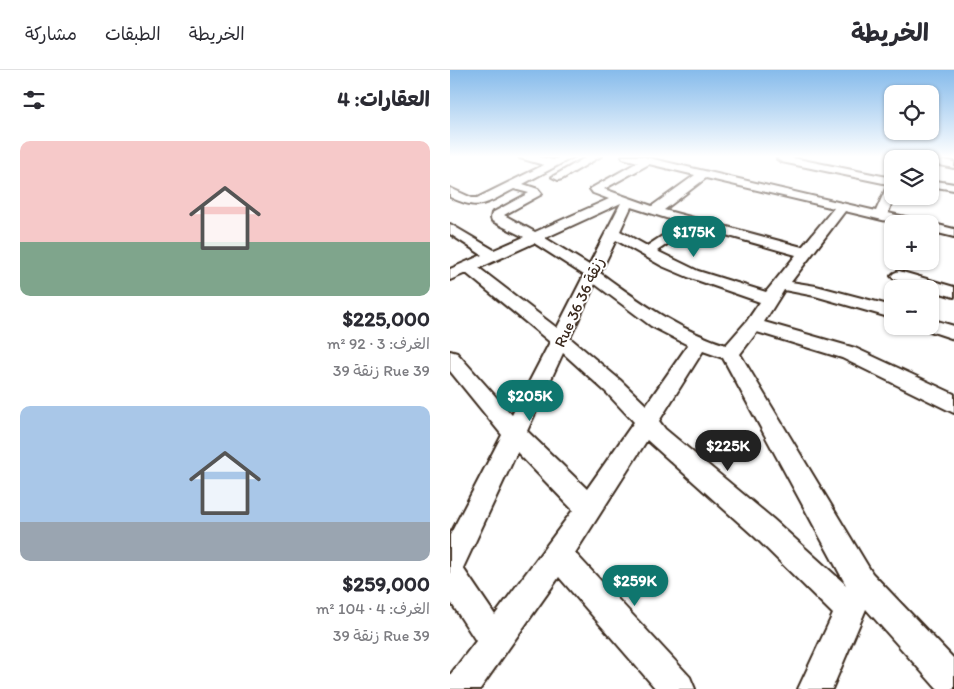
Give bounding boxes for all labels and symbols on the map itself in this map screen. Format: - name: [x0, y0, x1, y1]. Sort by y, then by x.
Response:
- pin: $175K: [659, 216, 729, 258]
- street label: Rue 36 زنقة 36: [550, 254, 608, 350]
- pin: $205K: [495, 380, 565, 422]
- pin: $225K: [693, 430, 763, 472]
- pin: $259K: [600, 564, 670, 607]

